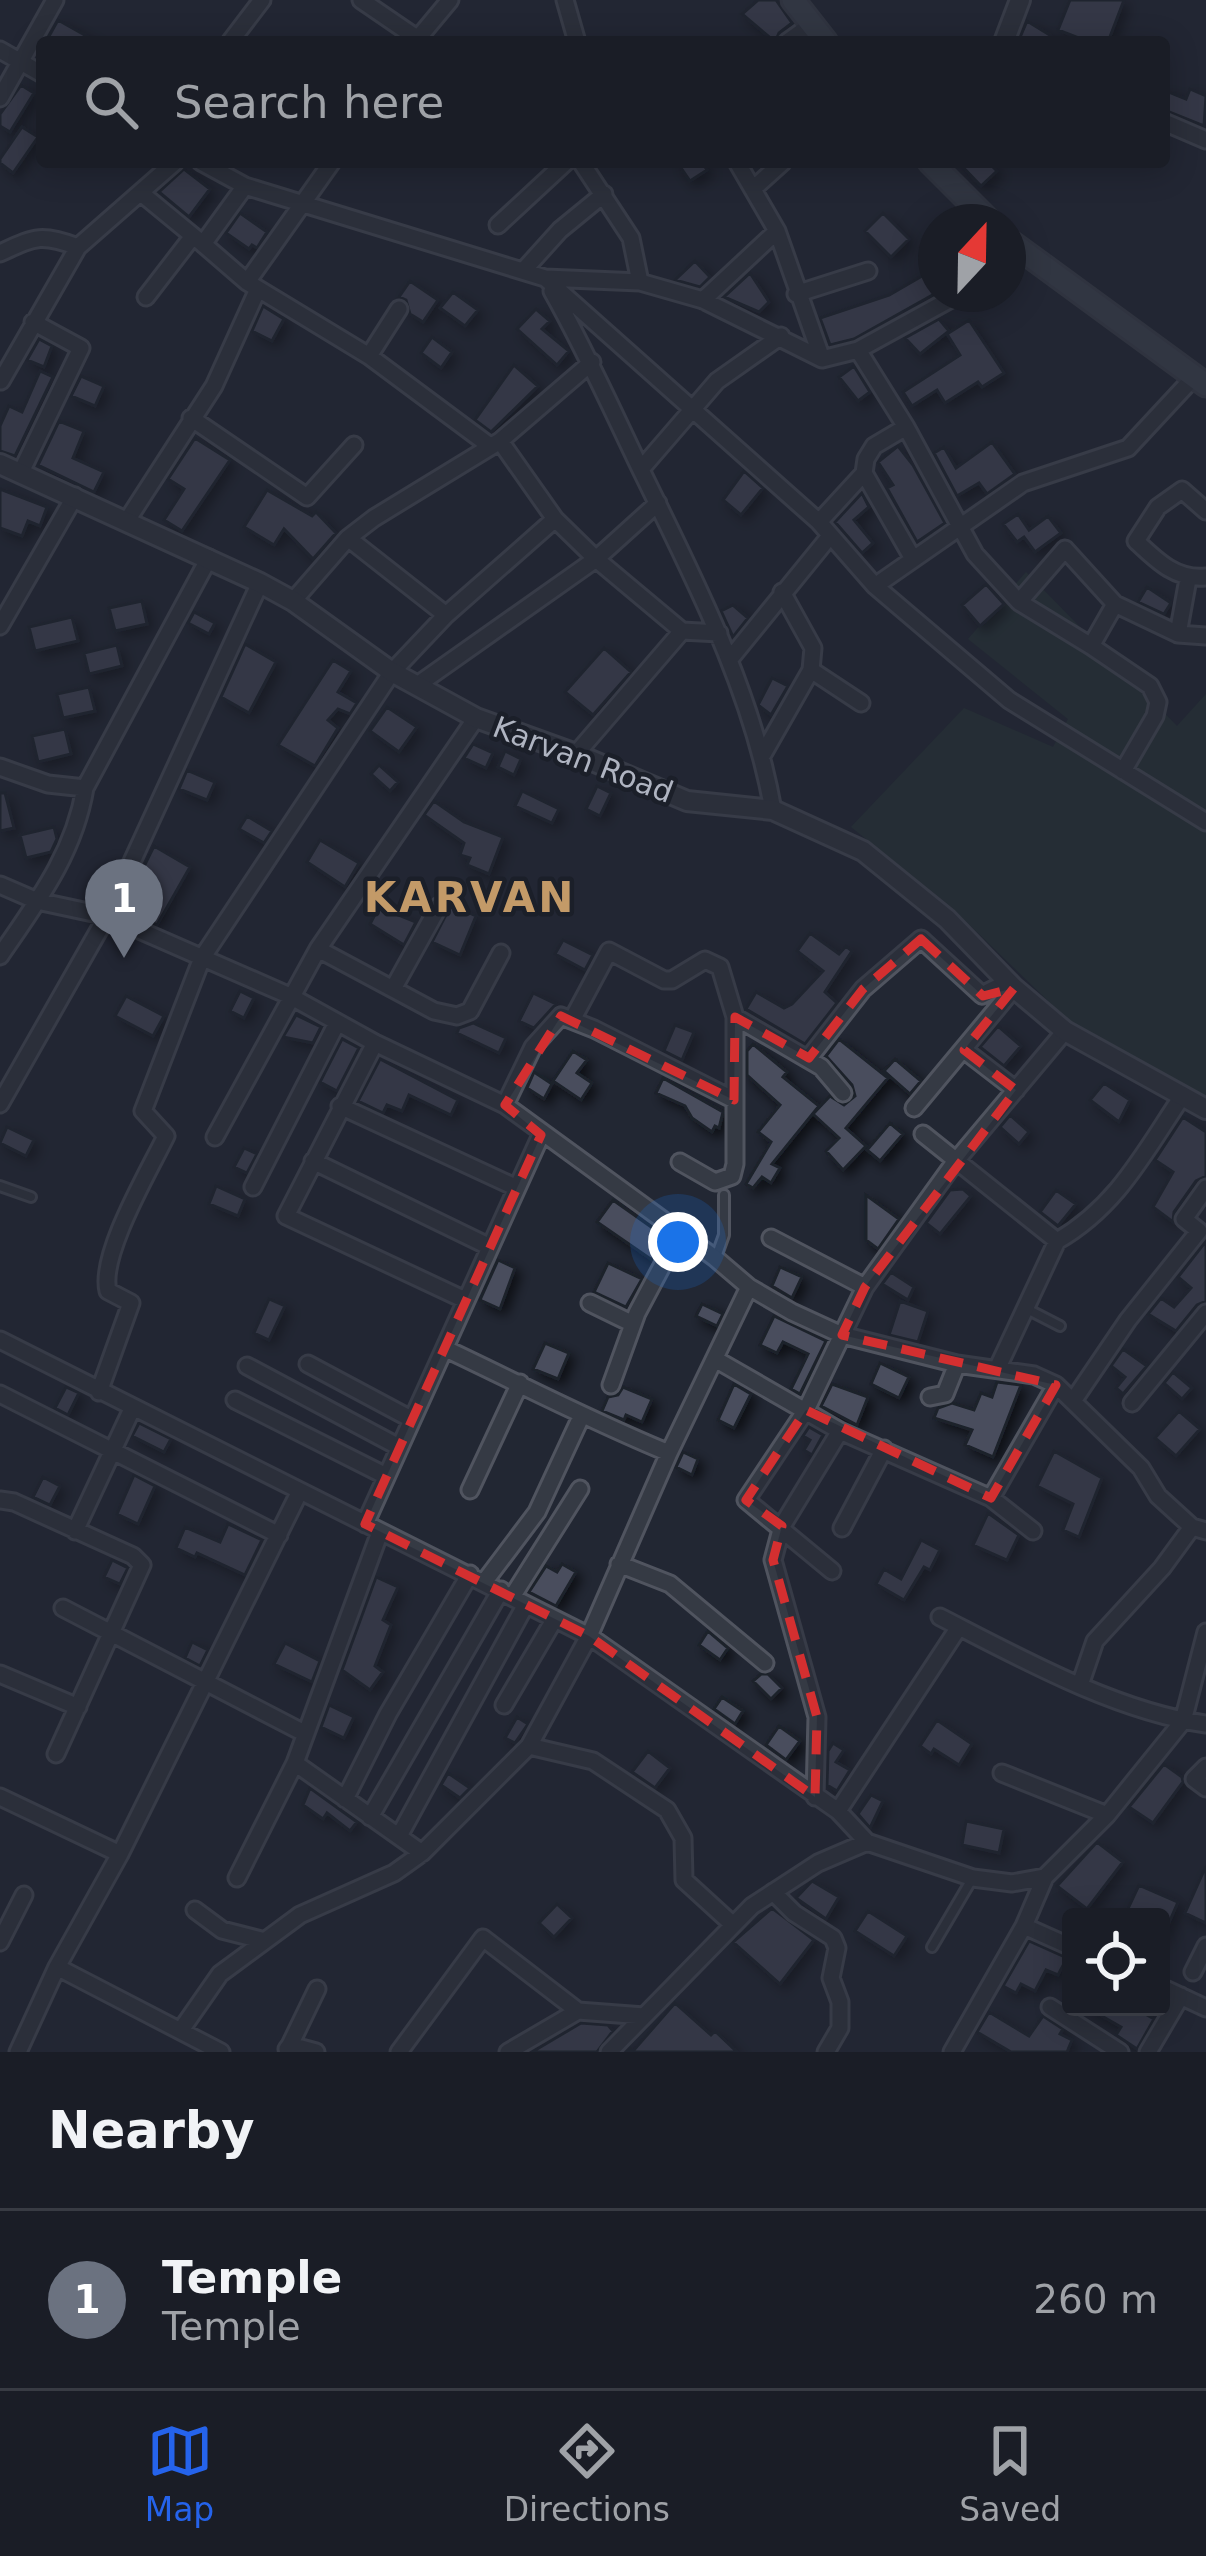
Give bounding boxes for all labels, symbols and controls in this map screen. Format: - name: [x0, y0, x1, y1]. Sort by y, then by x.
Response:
- search box: [36, 36, 1170, 168]
- icon: search: [78, 69, 144, 135]
- text: Search here: [174, 76, 444, 129]
- north arrow: [918, 204, 1026, 312]
- street label: Karvan Road: [488, 709, 678, 810]
- pin: 1: [85, 859, 163, 958]
- district label: KARVAN: [364, 873, 576, 922]
- your location: [648, 1212, 708, 1272]
- map controls: [1062, 1908, 1170, 2016]
- button: locate: [1062, 1908, 1170, 2016]
- text: Nearby: [48, 2101, 255, 2160]
- text: Temple: [162, 2251, 342, 2304]
- text: 1: [73, 2277, 101, 2322]
- text: 260 m: [1033, 2277, 1158, 2322]
- text: Temple: [162, 2304, 301, 2349]
- tab: Map: [145, 2418, 214, 2529]
- tab: Directions: [504, 2418, 670, 2529]
- tab: Saved: [959, 2418, 1061, 2529]

